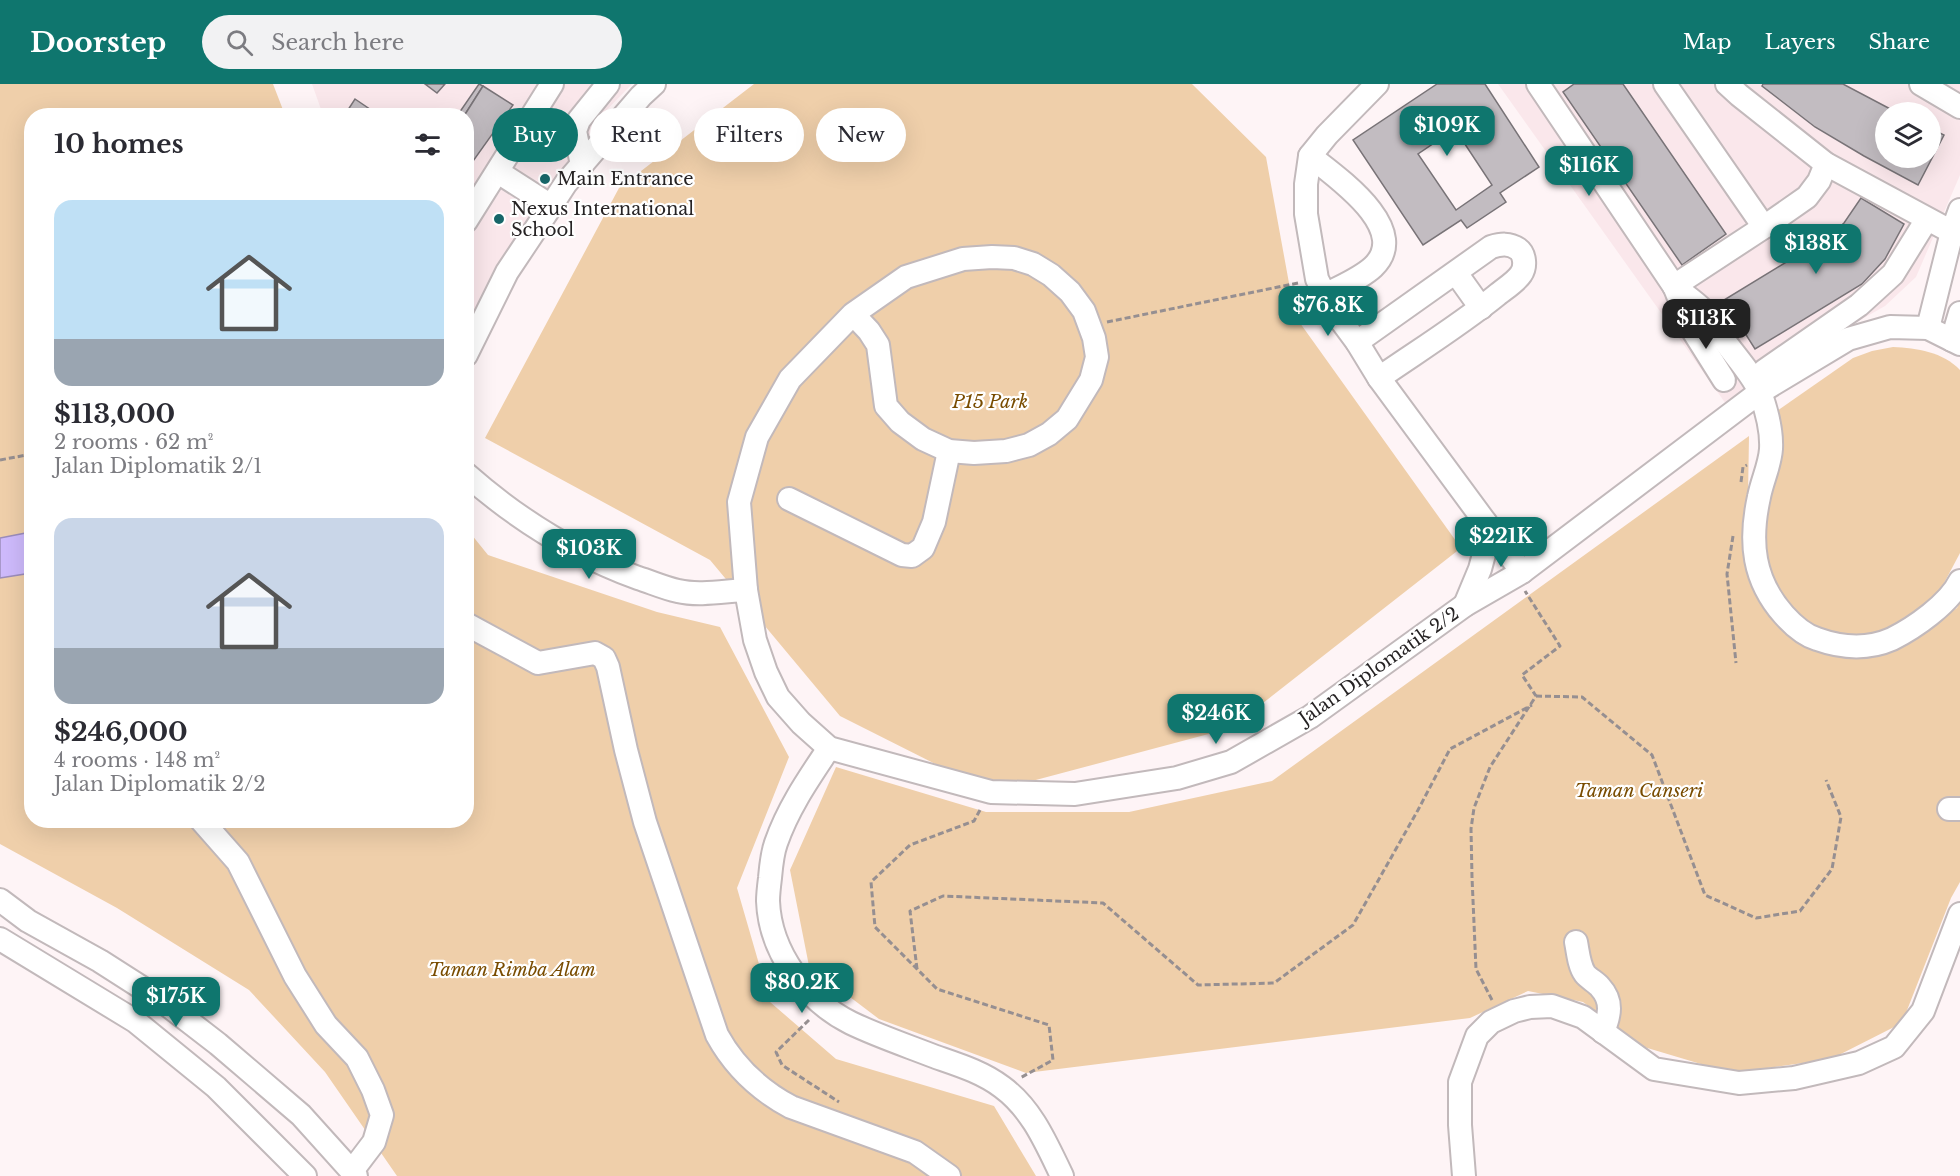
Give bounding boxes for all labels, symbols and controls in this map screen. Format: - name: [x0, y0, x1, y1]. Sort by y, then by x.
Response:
- search box: [202, 15, 622, 69]
- text: Doorstep: [30, 25, 166, 60]
- icon: search: [223, 26, 256, 59]
- text: Search here: [271, 29, 404, 56]
- text: Map: [1683, 29, 1732, 55]
- text: Layers: [1765, 29, 1836, 55]
- text: Share: [1869, 29, 1930, 55]
- map controls: [1875, 102, 1941, 168]
- button: layers: [1875, 102, 1941, 168]
- pin: $109K: [1405, 106, 1489, 157]
- chip: Buy: [492, 108, 578, 162]
- chip: Rent: [590, 108, 682, 162]
- chip: Filters: [694, 108, 804, 162]
- chip: New: [816, 108, 906, 162]
- text: $109K: [1414, 113, 1480, 137]
- text: 10 homes: [54, 128, 184, 160]
- icon: filters: [411, 128, 444, 161]
- pin: $116K: [1547, 146, 1631, 197]
- text: $116K: [1559, 153, 1619, 177]
- place label: Main Entrance: [557, 168, 694, 190]
- marker: Main Entrance: [538, 172, 552, 186]
- place label: Nexus International School: [511, 198, 694, 241]
- marker: Nexus International School: [492, 212, 506, 226]
- pin: $138K: [1774, 224, 1858, 275]
- text: $138K: [1784, 231, 1848, 255]
- icon: home: [195, 239, 303, 347]
- pin: $76.8K: [1279, 286, 1377, 337]
- text: $76.8K: [1292, 293, 1364, 317]
- pin: $113K: [1664, 299, 1748, 350]
- text: $113K: [1676, 306, 1736, 330]
- park label: P15 Park: [951, 391, 1028, 413]
- text: $113,000: [54, 398, 175, 430]
- text: 2 rooms · 62 m²: [54, 430, 213, 454]
- text: Jalan Diplomatik 2/1: [54, 454, 262, 478]
- pin: $221K: [1459, 517, 1543, 568]
- text: $221K: [1469, 524, 1533, 548]
- pin: $103K: [547, 529, 631, 580]
- text: $103K: [556, 536, 622, 560]
- icon: home: [195, 557, 303, 665]
- street label: Jalan Diplomatik 2/2: [1293, 602, 1463, 731]
- pin: $246K: [1174, 694, 1258, 745]
- text: $246K: [1181, 701, 1251, 725]
- text: $246,000: [54, 716, 188, 748]
- text: 4 rooms · 148 m²: [54, 748, 220, 772]
- text: Jalan Diplomatik 2/2: [54, 772, 266, 796]
- park label: Taman Canseri: [1575, 780, 1704, 802]
- park label: Taman Rimba Alam: [428, 959, 596, 981]
- pin: $80.2K: [753, 963, 851, 1014]
- text: $80.2K: [765, 970, 839, 994]
- pin: $175K: [134, 977, 218, 1028]
- text: $175K: [146, 984, 206, 1008]

